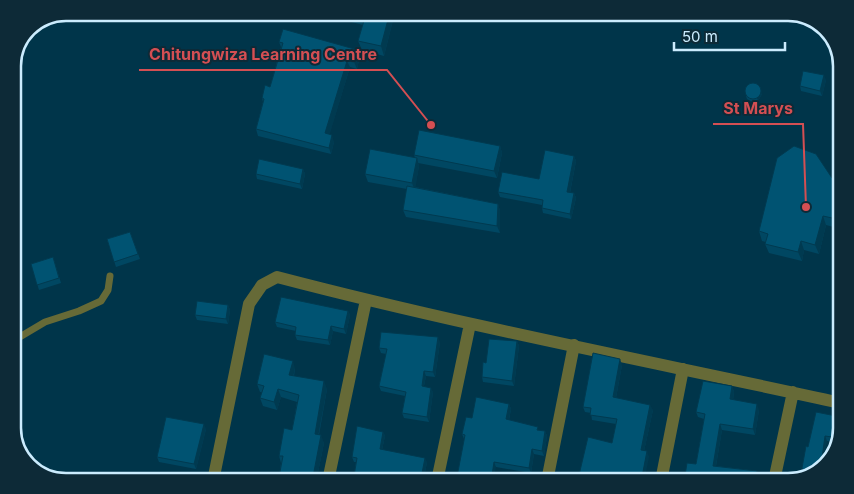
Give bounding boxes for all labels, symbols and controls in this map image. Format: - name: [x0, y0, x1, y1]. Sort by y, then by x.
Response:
- scale bar: [674, 20, 785, 52]
- text: 50 m: [682, 27, 718, 46]
- callout: Chitungwiza Learning Centre: [139, 39, 387, 70]
- text: Chitungwiza Learning Centre: [149, 44, 377, 64]
- callout: St Marys: [713, 93, 803, 124]
- text: St Marys: [723, 98, 793, 118]

